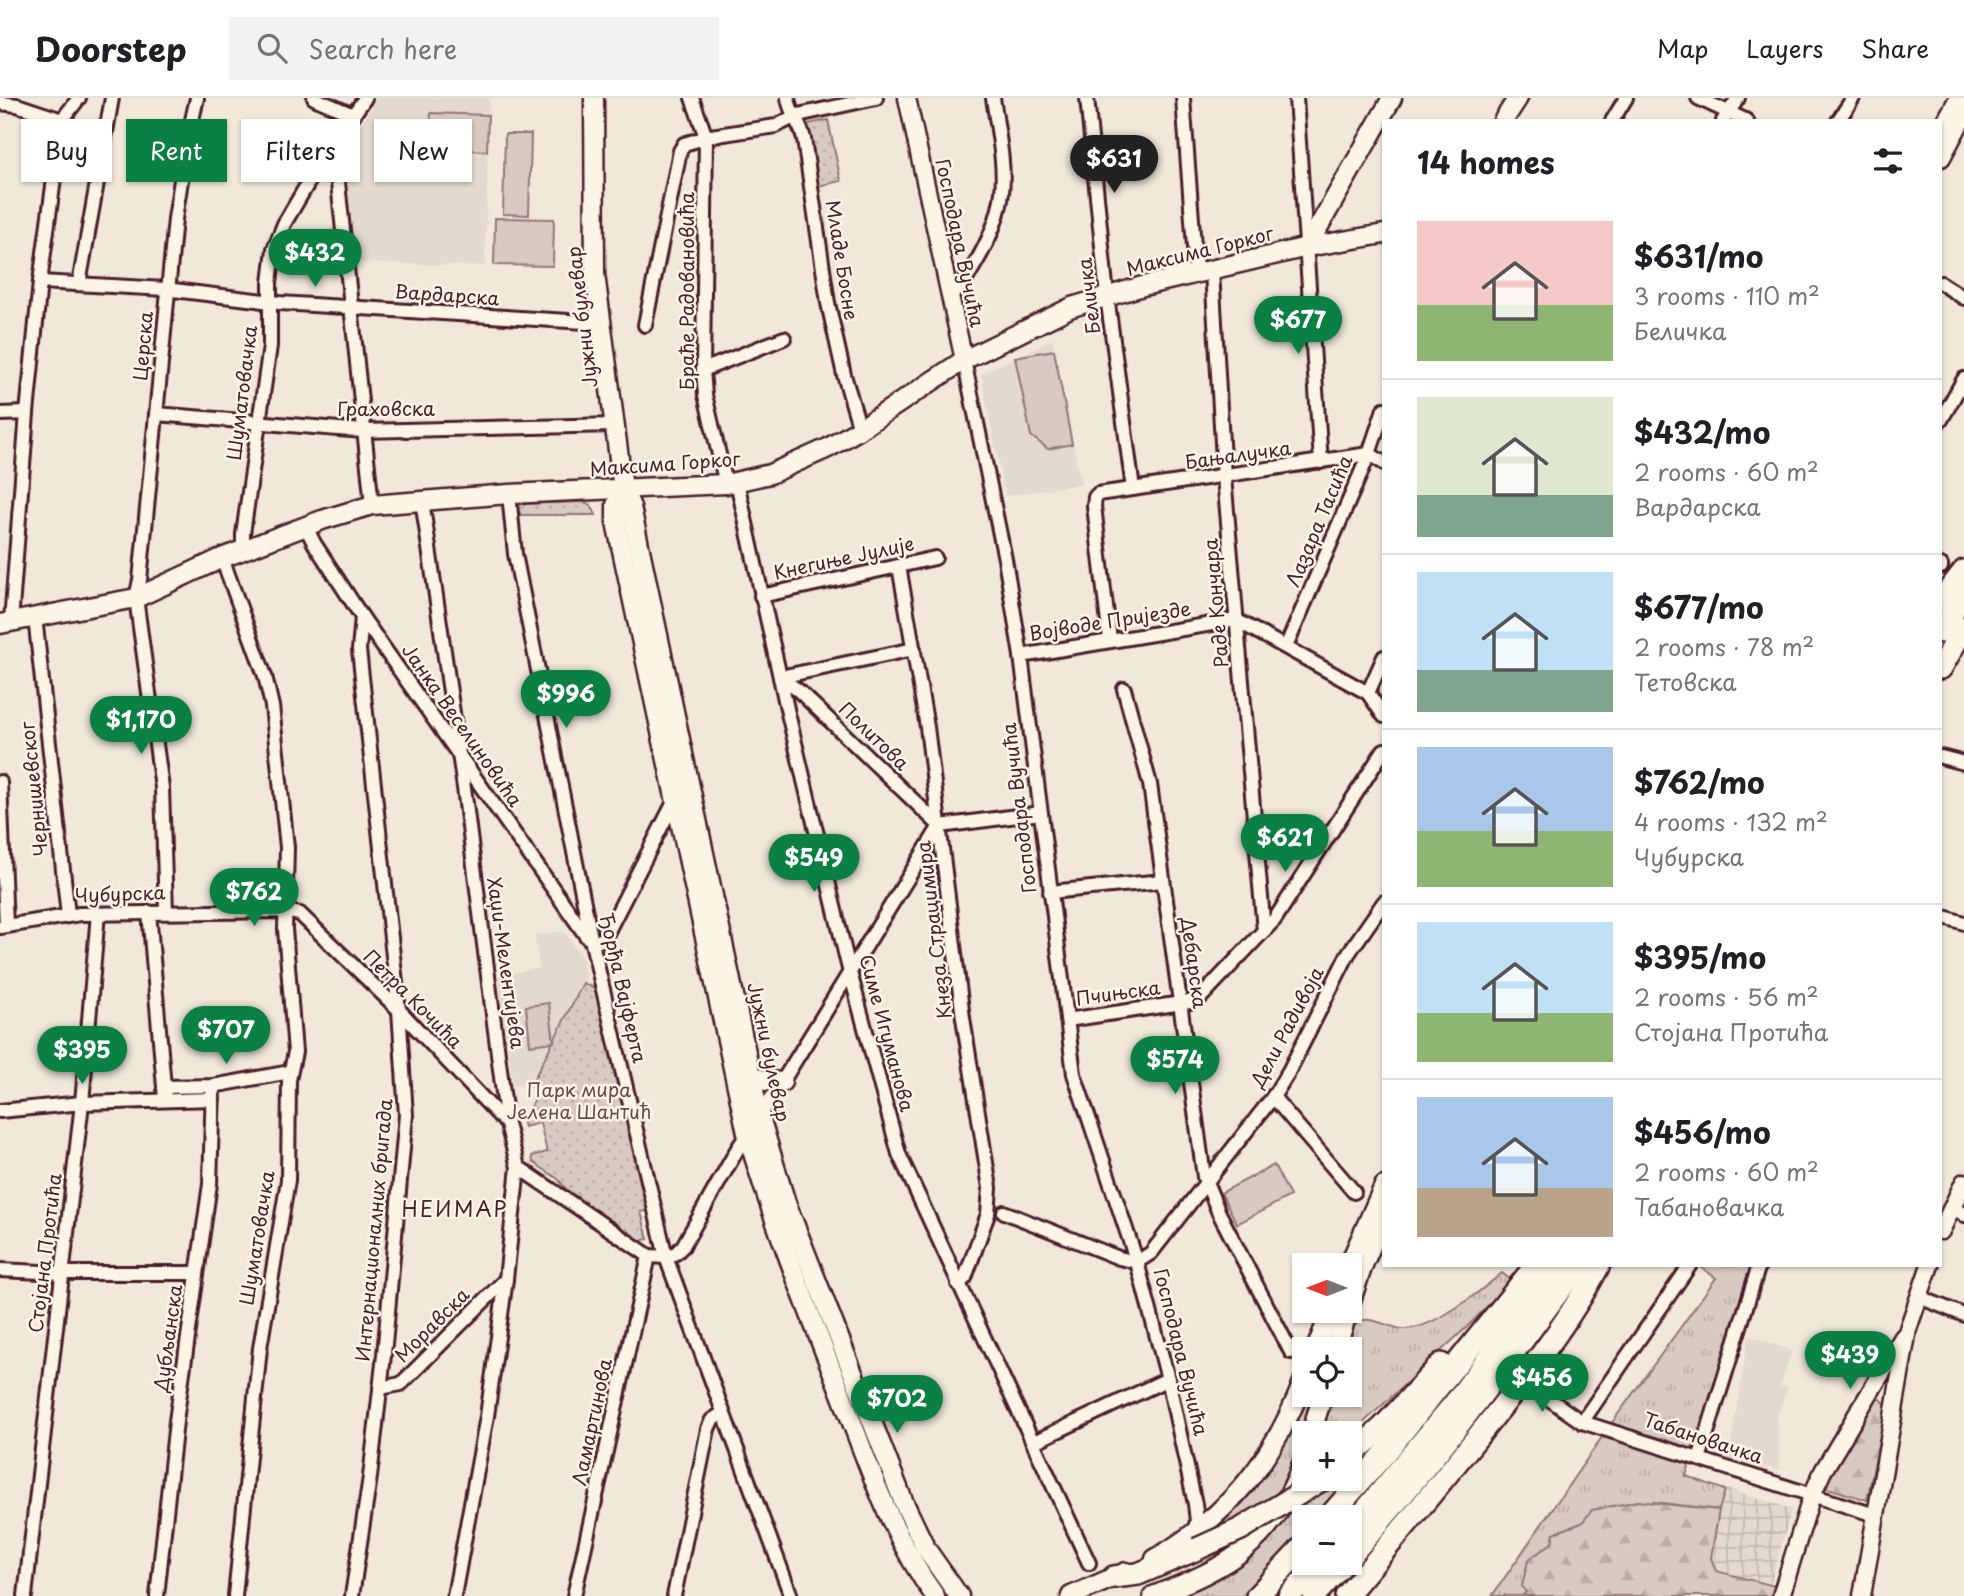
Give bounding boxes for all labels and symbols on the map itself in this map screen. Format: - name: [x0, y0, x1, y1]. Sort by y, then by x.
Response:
- pin: $631: [1073, 136, 1155, 195]
- street label: Господара Вучића: [929, 156, 993, 330]
- street label: Браће Радовановића: [672, 192, 700, 390]
- street label: Младе Босне: [820, 198, 866, 322]
- street label: Максима Горког: [1123, 218, 1277, 282]
- pin: $432: [274, 230, 356, 289]
- street label: Јужни булевар: [558, 245, 604, 389]
- street label: Беличка: [1069, 256, 1107, 336]
- street label: Вардарска: [394, 276, 500, 312]
- pin: $677: [1257, 296, 1339, 356]
- street label: Церска: [125, 310, 159, 382]
- street label: Шуматовачка: [219, 324, 263, 462]
- street label: Граховска: [337, 394, 435, 422]
- street label: Бањалучка: [1183, 433, 1293, 475]
- street label: Максима Горког: [589, 444, 742, 482]
- street label: Лазара Тасића: [1278, 450, 1358, 591]
- street label: Кнегиње Јулије: [771, 528, 917, 586]
- street label: Раде Кончара: [1195, 537, 1235, 669]
- street label: Војводе Пријезде: [1027, 593, 1193, 647]
- street label: Јанка Веселиновића: [396, 637, 530, 812]
- pin: $996: [525, 670, 607, 730]
- street label: Политова: [833, 695, 916, 776]
- pin: $1,170: [84, 696, 198, 756]
- street label: Чернишевског: [12, 720, 54, 858]
- street label: Господара Вучића: [994, 721, 1042, 895]
- pin: $621: [1244, 814, 1326, 874]
- pin: $549: [773, 834, 855, 894]
- street label: Кнеза Страцимира: [908, 839, 958, 1021]
- pin: $762: [213, 868, 295, 928]
- street label: Хаџи-Мелентијева: [481, 876, 533, 1050]
- street label: Чубурска: [74, 877, 166, 909]
- street label: Ђорђа Вајферта: [593, 910, 655, 1066]
- street label: Дебарска: [1175, 915, 1215, 1010]
- street label: Петра Кочића: [358, 942, 470, 1054]
- street label: Симе Игуманова: [854, 951, 922, 1115]
- street label: Дели Радивоја: [1242, 961, 1330, 1093]
- street label: Пчињска: [1074, 972, 1162, 1012]
- street label: Јужни булевар: [742, 979, 798, 1124]
- pin: $707: [185, 1006, 267, 1066]
- pin: $395: [41, 1026, 123, 1086]
- pin: $574: [1134, 1037, 1216, 1096]
- park label: Парк мира Јелена Шантић: [507, 1075, 651, 1125]
- street label: Интернационалних бригада: [348, 1097, 398, 1362]
- street label: Шуматовачка: [232, 1168, 280, 1307]
- street label: Стојана Протића: [20, 1172, 68, 1334]
- district label: НЕИМАР: [401, 1192, 509, 1224]
- north arrow: [1292, 1253, 1362, 1323]
- street label: Господара Вучића: [1148, 1265, 1216, 1438]
- street label: Моравска: [388, 1281, 475, 1368]
- street label: Дубљанска: [145, 1282, 188, 1394]
- pin: $439: [1809, 1332, 1891, 1391]
- pin: $456: [1501, 1354, 1583, 1414]
- street label: Ламартинова: [564, 1355, 618, 1488]
- pin: $702: [856, 1376, 938, 1435]
- street label: Табановачка: [1640, 1405, 1767, 1470]

